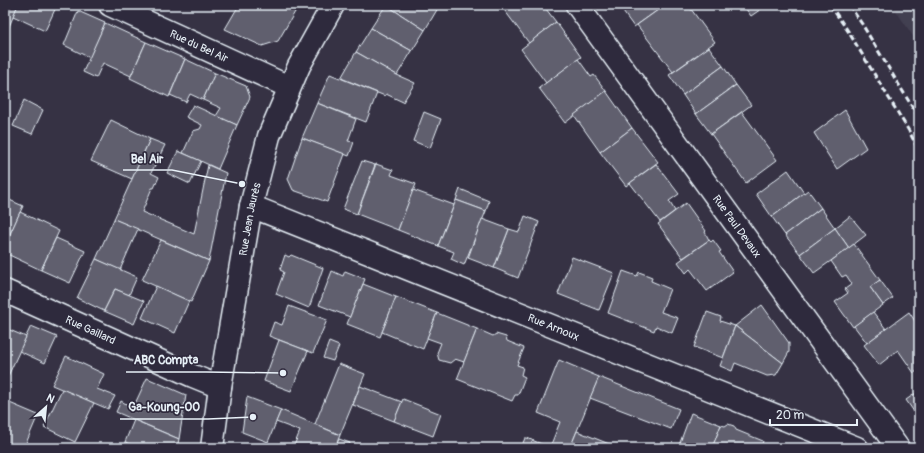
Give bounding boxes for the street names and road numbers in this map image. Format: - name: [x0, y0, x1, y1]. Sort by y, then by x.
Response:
- street label: Rue du Bel Air: [168, 27, 230, 65]
- street label: Rue Jean Jaurès: [236, 181, 263, 257]
- street label: Rue Paul Devaux: [710, 192, 764, 260]
- street label: Rue Arnoux: [526, 311, 581, 343]
- street label: Rue Gaillard: [64, 313, 118, 347]

